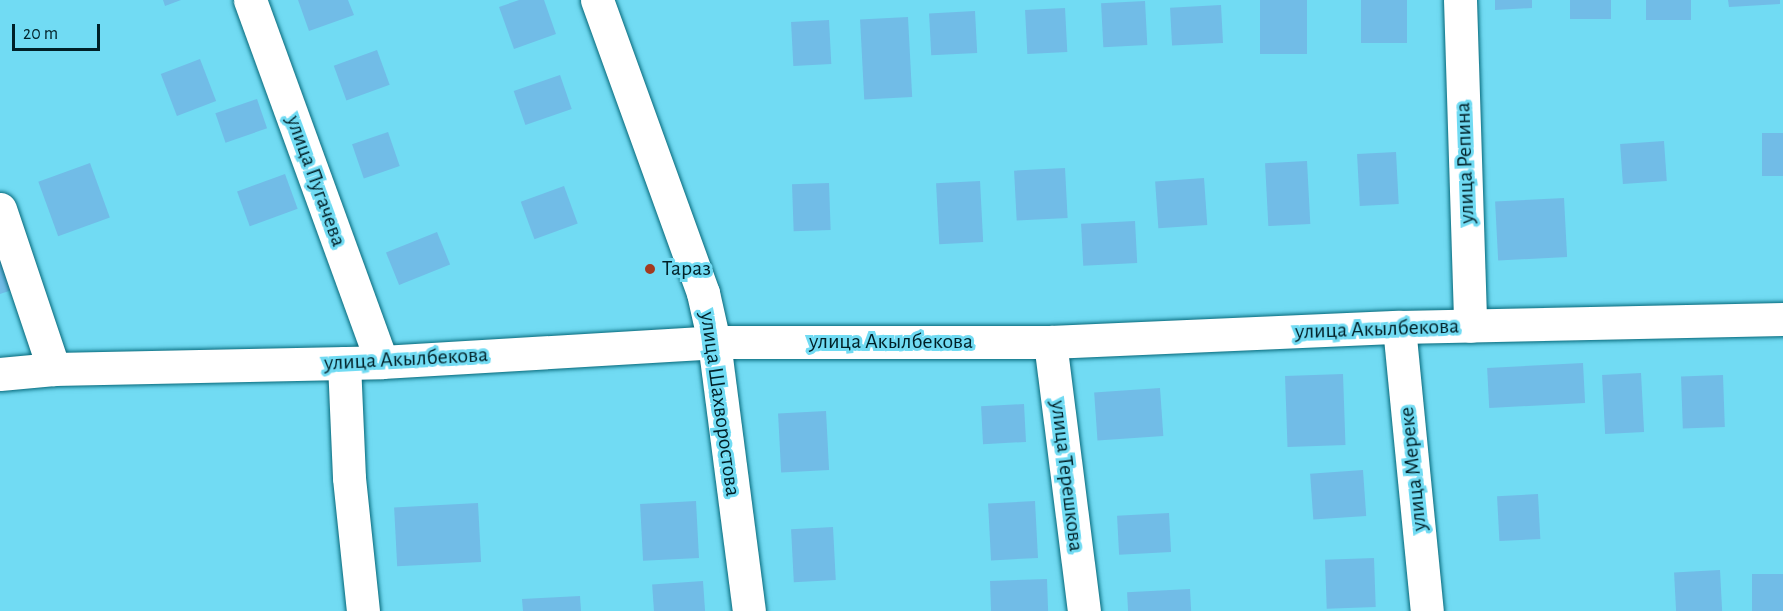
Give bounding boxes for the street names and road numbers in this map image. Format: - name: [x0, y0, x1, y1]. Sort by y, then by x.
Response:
- street label: улица Репина: [1450, 102, 1480, 224]
- street label: улица Пугачева: [280, 112, 352, 250]
- street label: улица Шахворостова: [694, 310, 746, 498]
- street label: улица Акылбекова: [1294, 313, 1460, 345]
- street label: улица Акылбекова: [809, 329, 973, 355]
- street label: улица Акылбекова: [323, 342, 489, 376]
- street label: улица Терешкова: [1045, 399, 1089, 553]
- street label: улица Мереке: [1393, 406, 1433, 532]

